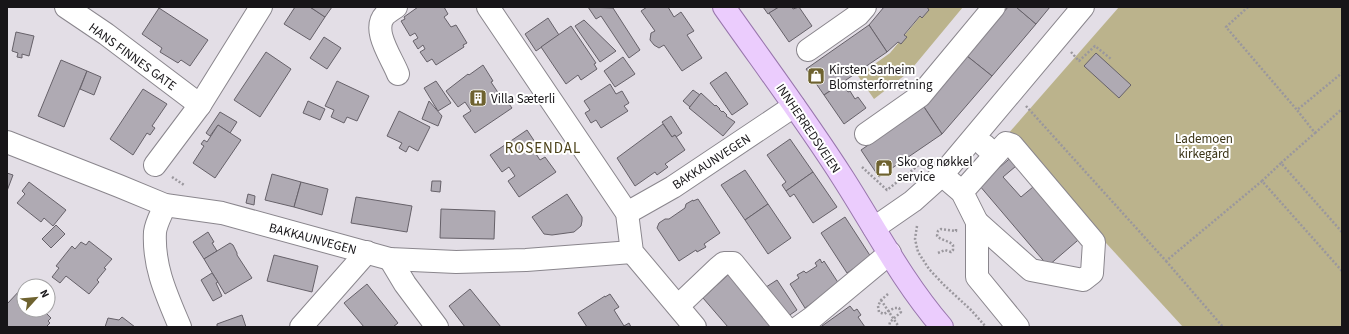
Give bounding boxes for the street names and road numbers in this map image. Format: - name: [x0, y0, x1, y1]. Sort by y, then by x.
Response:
- street label: HANS FINNES GATE: [85, 19, 180, 95]
- street label: INNHERREDSVEIEN: [772, 80, 845, 177]
- street label: BAKKAUNVEGEN: [669, 130, 754, 194]
- street label: BAKKAUNVEGEN: [267, 219, 359, 259]

